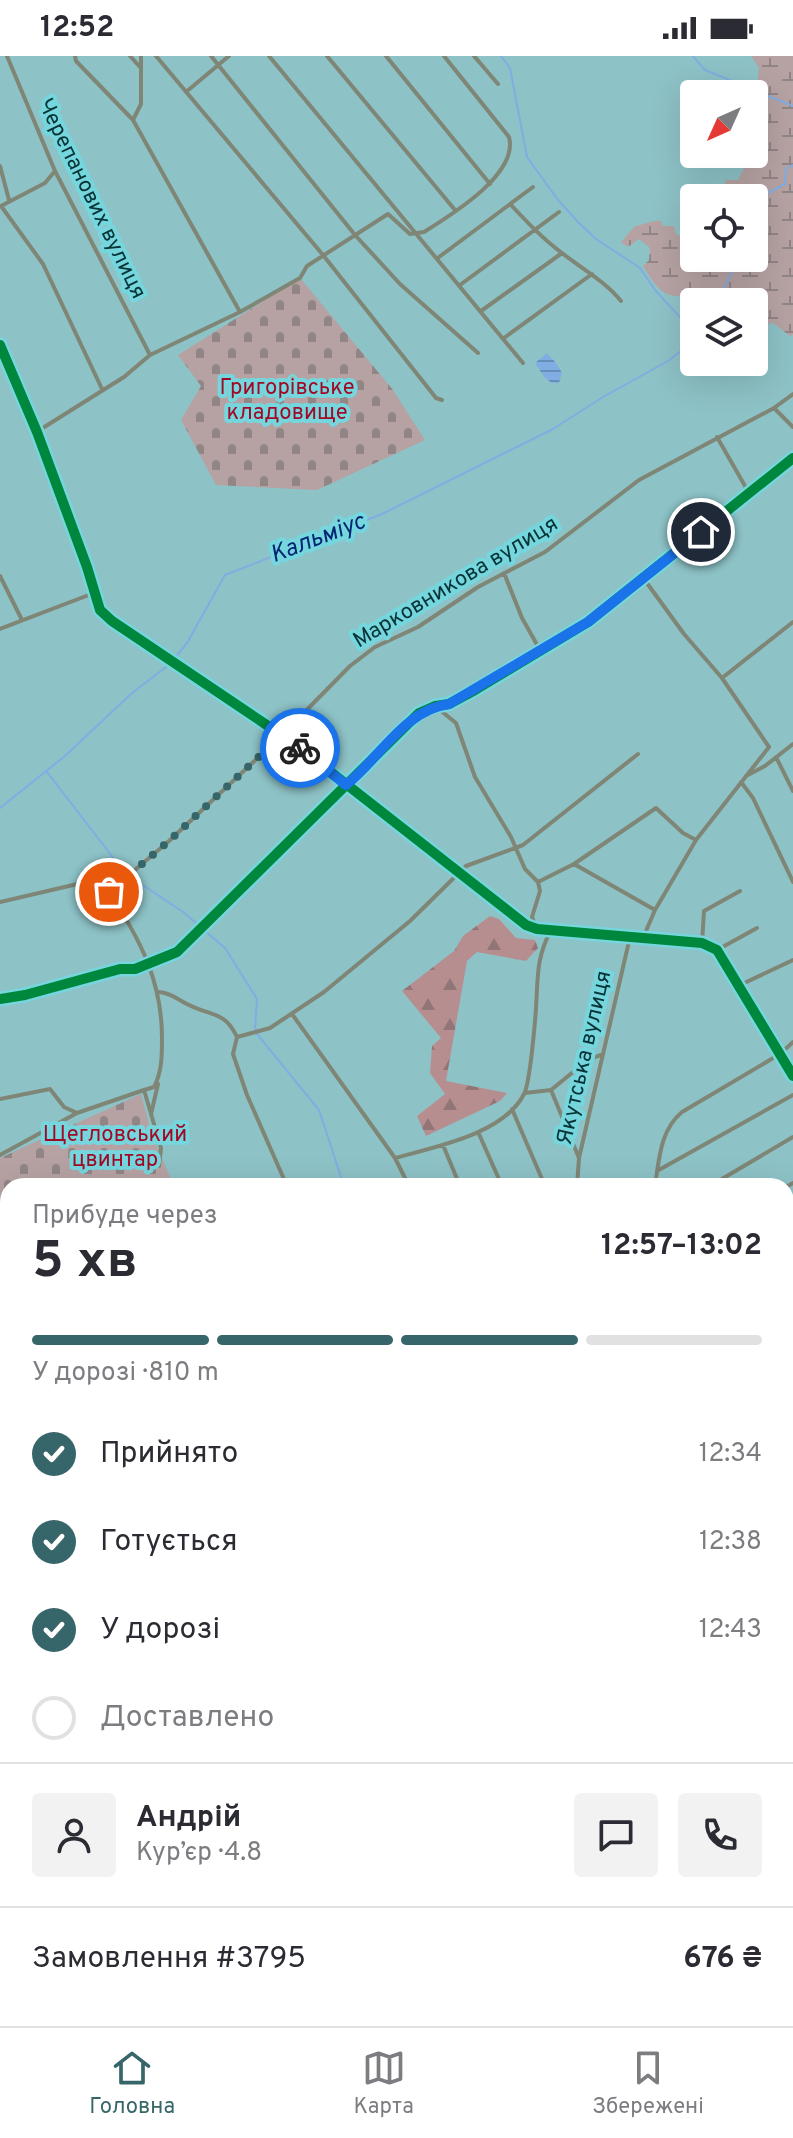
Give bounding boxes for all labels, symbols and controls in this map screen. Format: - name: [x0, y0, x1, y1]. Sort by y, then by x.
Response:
- text: 12:52: [40, 10, 114, 47]
- north arrow: [680, 80, 768, 168]
- map controls: [680, 80, 768, 376]
- street label: Черепанових вулиця: [31, 94, 151, 304]
- button: locate: [680, 184, 768, 272]
- button: layers: [680, 288, 768, 376]
- park label: Григорівське кладовище: [219, 375, 355, 427]
- pin: [667, 498, 735, 566]
- water label: Кальміус: [266, 507, 370, 571]
- icon: home: [679, 510, 723, 554]
- street label: Марковникова вулиця: [349, 511, 563, 655]
- courier: [260, 708, 340, 788]
- icon: bike: [278, 726, 322, 770]
- pin: [75, 858, 143, 926]
- icon: bag: [87, 870, 131, 914]
- street label: Якутська вулиця: [552, 968, 618, 1148]
- park label: Щегловський цвинтар: [43, 1122, 187, 1174]
- text: Прибуде через: [32, 1200, 218, 1233]
- text: 12:57–13:02: [601, 1228, 762, 1265]
- text: 5 хв: [32, 1230, 138, 1296]
- text: У дорозі · 810 m: [32, 1357, 219, 1390]
- icon: check: [32, 1432, 76, 1476]
- text: Прийнято: [100, 1436, 238, 1473]
- text: 12:34: [699, 1438, 762, 1471]
- icon: check: [32, 1520, 76, 1564]
- text: Готується: [100, 1524, 238, 1561]
- text: 12:38: [699, 1526, 762, 1559]
- icon: check: [32, 1608, 76, 1652]
- text: У дорозі: [100, 1612, 220, 1649]
- text: 12:43: [699, 1614, 762, 1647]
- text: Доставлено: [100, 1700, 274, 1737]
- button: person: [32, 1793, 116, 1877]
- button: chat: [574, 1793, 658, 1877]
- button: phone: [678, 1793, 762, 1877]
- text: Андрій: [136, 1800, 241, 1837]
- text: Кур’єр · 4.8: [136, 1837, 262, 1870]
- text: Замовлення #3795: [32, 1941, 306, 1978]
- text: 676 ₴: [683, 1941, 762, 1978]
- tab: Головна: [89, 2046, 175, 2121]
- tab: Карта: [353, 2046, 414, 2121]
- tab: Збережені: [592, 2046, 704, 2121]

